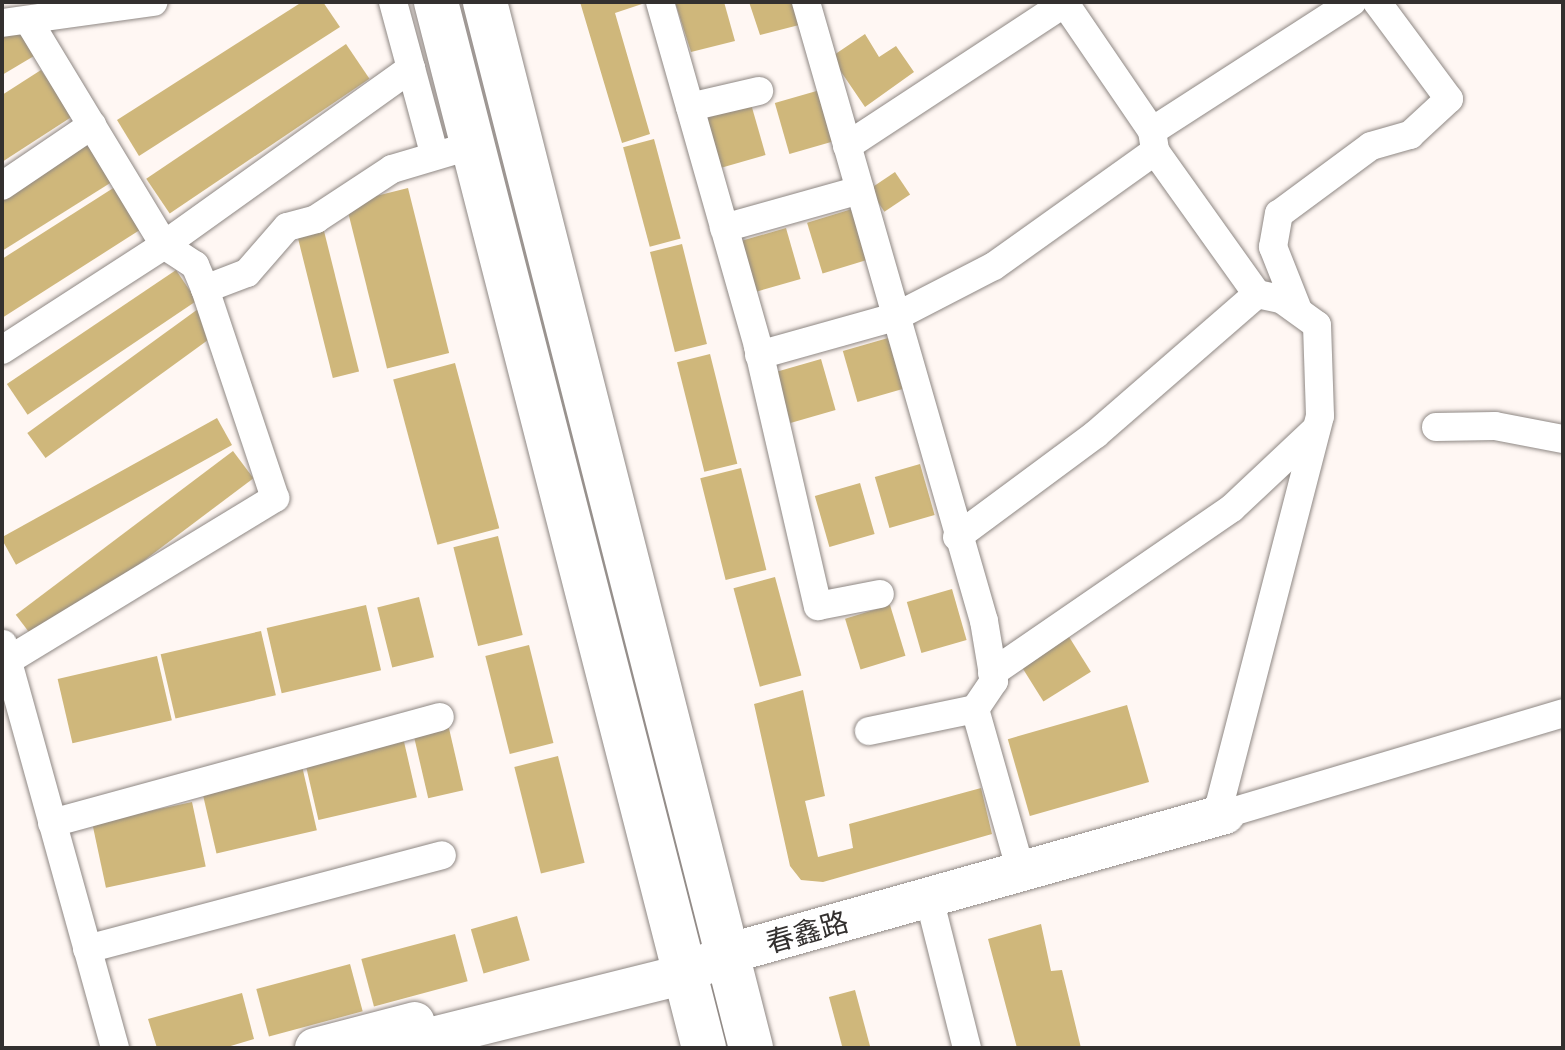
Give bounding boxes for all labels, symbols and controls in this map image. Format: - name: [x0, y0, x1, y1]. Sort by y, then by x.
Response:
- street label: 春鑫路: [762, 904, 852, 960]

